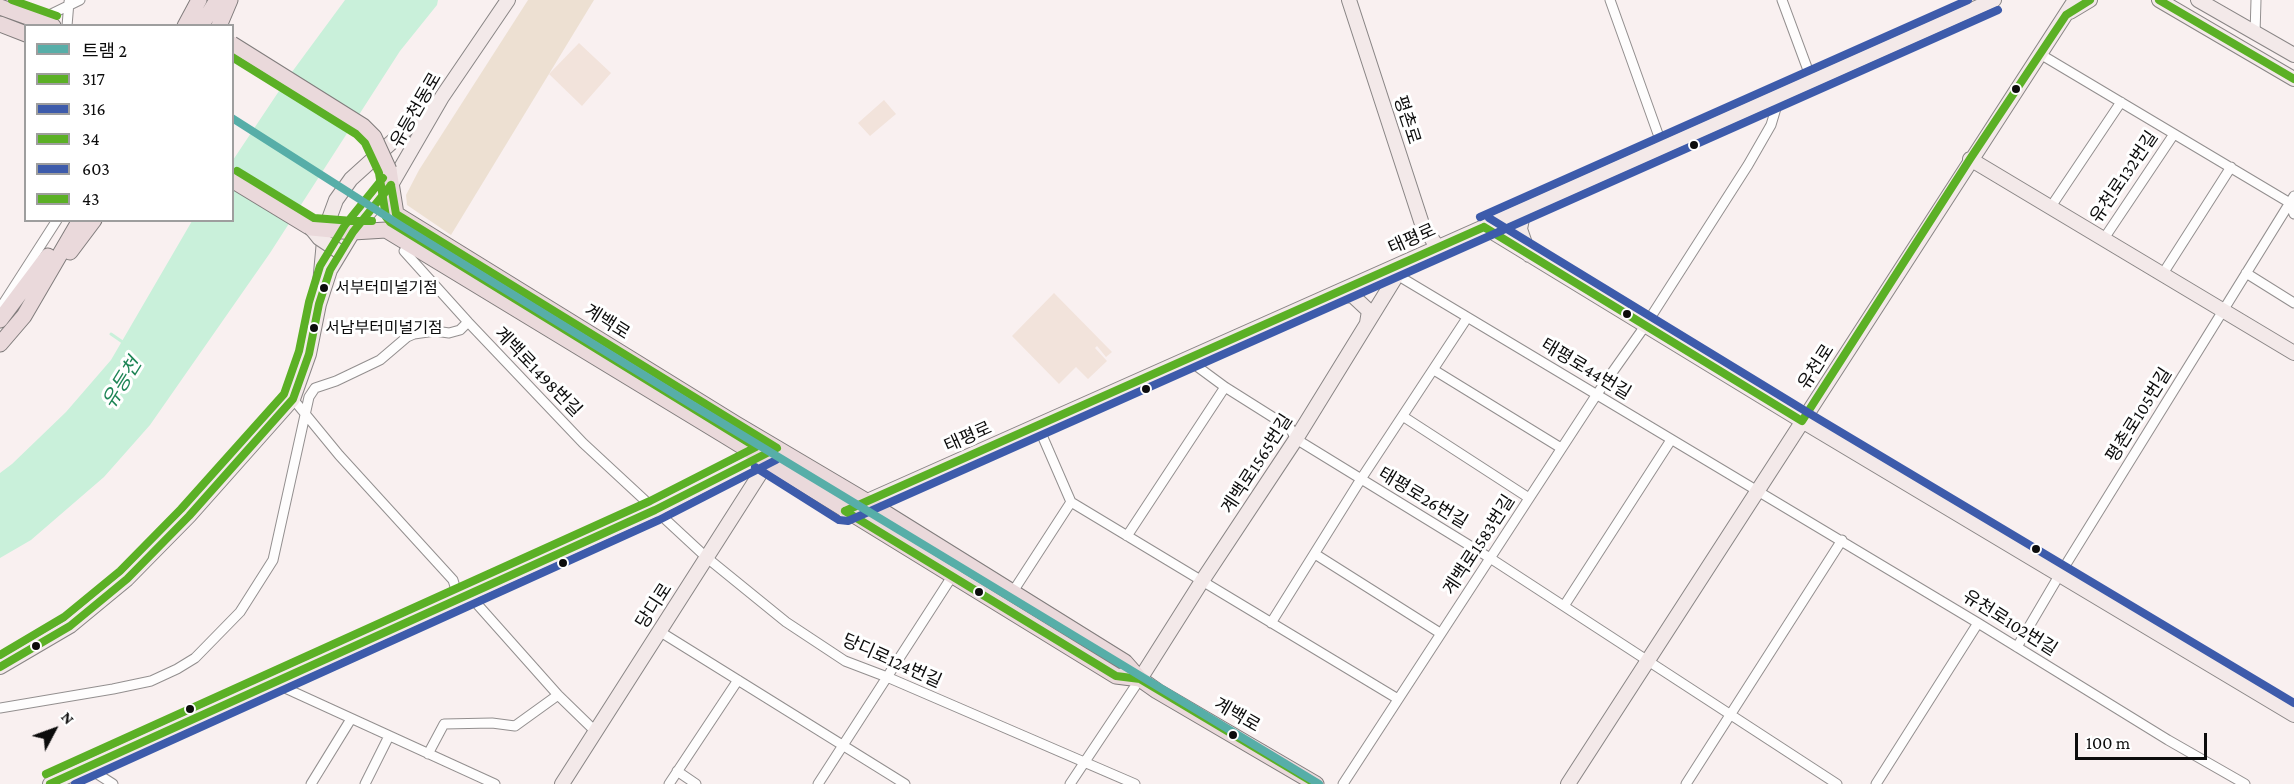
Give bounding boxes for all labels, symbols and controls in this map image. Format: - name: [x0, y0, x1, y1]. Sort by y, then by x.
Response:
- legend: [24, 24, 234, 222]
- text: 트램 2: [82, 41, 127, 61]
- text: 317: [82, 69, 105, 89]
- street label: 유등천동로: [386, 69, 446, 151]
- unlabelled marker: [2010, 83, 2022, 95]
- street label: 평촌로: [1389, 93, 1425, 147]
- text: 316: [82, 99, 106, 119]
- street label: 유천로132번길: [2085, 127, 2163, 227]
- text: 34: [82, 129, 100, 149]
- unlabelled marker: [1688, 139, 1700, 151]
- text: 603: [82, 159, 110, 179]
- text: 43: [82, 189, 100, 209]
- street label: 태평로: [1385, 219, 1439, 259]
- place label: 서부터미널기점: [335, 278, 438, 298]
- marker: 서부터미널기점: [318, 282, 330, 294]
- street label: 계백로: [580, 300, 634, 344]
- unlabelled marker: [1621, 308, 1633, 320]
- place label: 서남부터미널기점: [325, 318, 443, 338]
- marker: 서남부터미널기점: [308, 322, 320, 334]
- street label: 계백로1498번길: [490, 323, 586, 421]
- street label: 태평로44번길: [1537, 334, 1635, 404]
- street label: 유천로: [1793, 340, 1839, 394]
- water label: 유등천: [97, 353, 147, 413]
- street label: 평촌로105번길: [2101, 364, 2177, 466]
- unlabelled marker: [1140, 383, 1152, 395]
- street label: 계백로1565번길: [1217, 410, 1297, 518]
- street label: 태평로: [941, 417, 995, 457]
- street label: 태평로26번길: [1374, 463, 1472, 533]
- street label: 계백로1583번길: [1439, 491, 1519, 599]
- unlabelled marker: [2030, 543, 2042, 555]
- unlabelled marker: [557, 557, 569, 569]
- street label: 당디로: [631, 579, 677, 633]
- street label: 유천로102번길: [1959, 585, 2061, 661]
- unlabelled marker: [973, 586, 985, 598]
- street label: 당디로124번길: [839, 629, 945, 693]
- unlabelled marker: [30, 640, 42, 652]
- street label: 계백로: [1210, 693, 1264, 737]
- north arrow: [24, 700, 84, 760]
- unlabelled marker: [184, 703, 196, 715]
- text: N: [58, 708, 78, 728]
- scale bar: [2078, 721, 2210, 759]
- unlabelled marker: [1227, 729, 1239, 741]
- text: 100 m: [2086, 733, 2130, 753]

